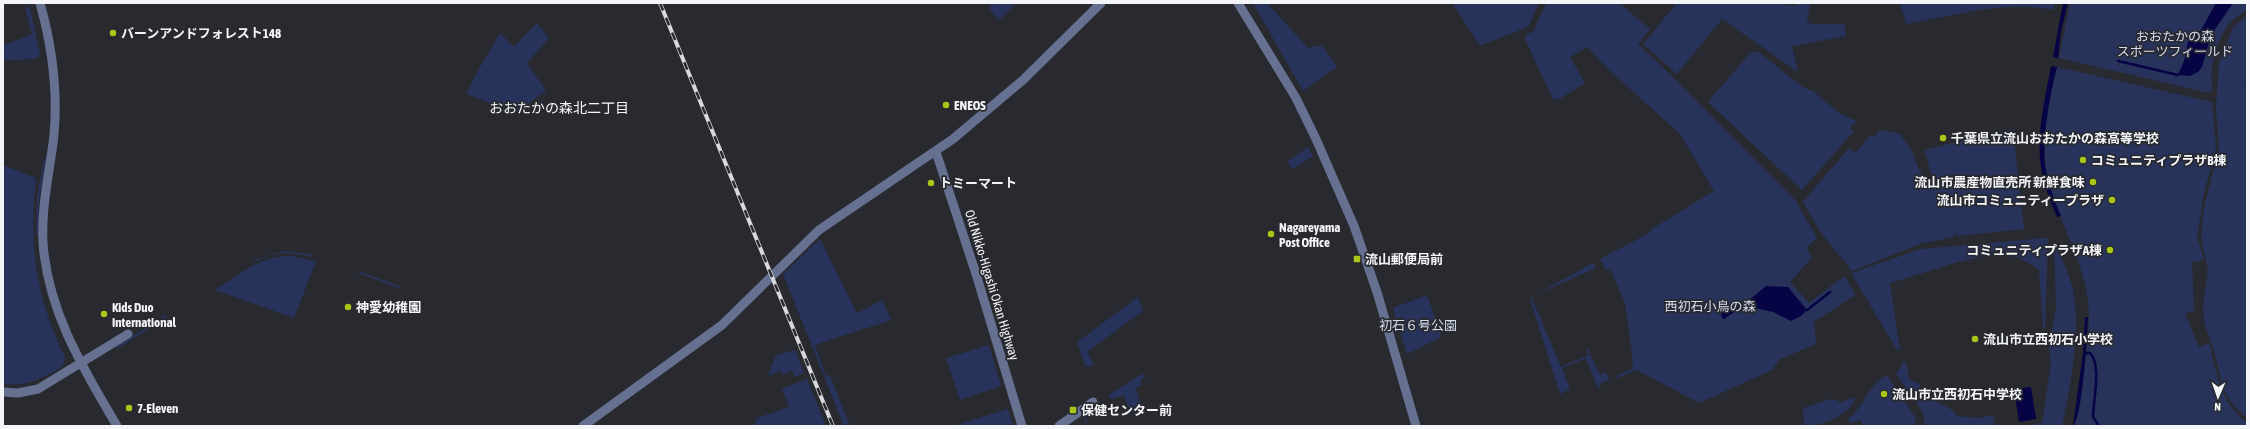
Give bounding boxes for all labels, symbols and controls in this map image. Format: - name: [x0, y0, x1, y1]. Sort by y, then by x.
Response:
- place label: バーンアンドフォレスト148: [121, 26, 281, 41]
- marker: バーンアンドフォレスト148: [108, 28, 118, 38]
- park label: おおたかの森 スポーツフィールド: [2117, 29, 2233, 59]
- place label: ENEOS: [954, 98, 986, 113]
- district label: おおたかの森北二丁目: [489, 100, 629, 116]
- marker: ENEOS: [941, 100, 951, 110]
- place label: 千葉県立流山おおたかの森高等学校: [1951, 131, 2159, 146]
- marker: 千葉県立流山おおたかの森高等学校: [1938, 133, 1948, 143]
- place label: コミュニティプラザB棟: [2091, 153, 2226, 168]
- marker: コミュニティプラザB棟: [2078, 155, 2088, 165]
- place label: 流山市農産物直売所 新鮮食味: [1914, 175, 2085, 190]
- place label: トミーマート: [939, 176, 1017, 191]
- marker: 流山市農産物直売所 新鮮食味: [2088, 177, 2098, 187]
- marker: トミーマート: [926, 178, 936, 188]
- place label: 流山市コミュニティープラザ: [1937, 193, 2104, 208]
- marker: 流山市コミュニティープラザ: [2107, 195, 2117, 205]
- street label: Old Nikko-Higashi Okan Highway: [962, 208, 1022, 363]
- place label: Nagareyama Post Office: [1279, 220, 1340, 250]
- marker: Nagareyama Post Office: [1266, 229, 1276, 239]
- place label: コミュニティプラザA棟: [1966, 243, 2102, 258]
- marker: コミュニティプラザA棟: [2105, 245, 2115, 255]
- place label: 流山郵便局前: [1365, 252, 1443, 267]
- marker: 流山郵便局前: [1352, 254, 1362, 264]
- park label: 西初石小鳥の森: [1664, 299, 1756, 314]
- place label: Kids Duo International: [112, 300, 177, 330]
- place label: 神愛幼稚園: [356, 300, 421, 315]
- marker: 神愛幼稚園: [343, 302, 353, 312]
- marker: Kids Duo International: [99, 309, 109, 319]
- park label: 初石６号公園: [1379, 318, 1457, 333]
- place label: 流山市立西初石小学校: [1983, 332, 2113, 347]
- marker: 流山市立西初石小学校: [1970, 334, 1980, 344]
- north arrow: [2198, 377, 2238, 417]
- place label: 流山市立西初石中学校: [1892, 387, 2022, 402]
- marker: 流山市立西初石中学校: [1879, 389, 1889, 399]
- place label: 7-Eleven: [137, 401, 178, 416]
- text: N: [2214, 401, 2221, 413]
- marker: 7-Eleven: [124, 403, 134, 413]
- place label: 保健センター前: [1081, 403, 1172, 418]
- marker: 保健センター前: [1068, 405, 1078, 415]

